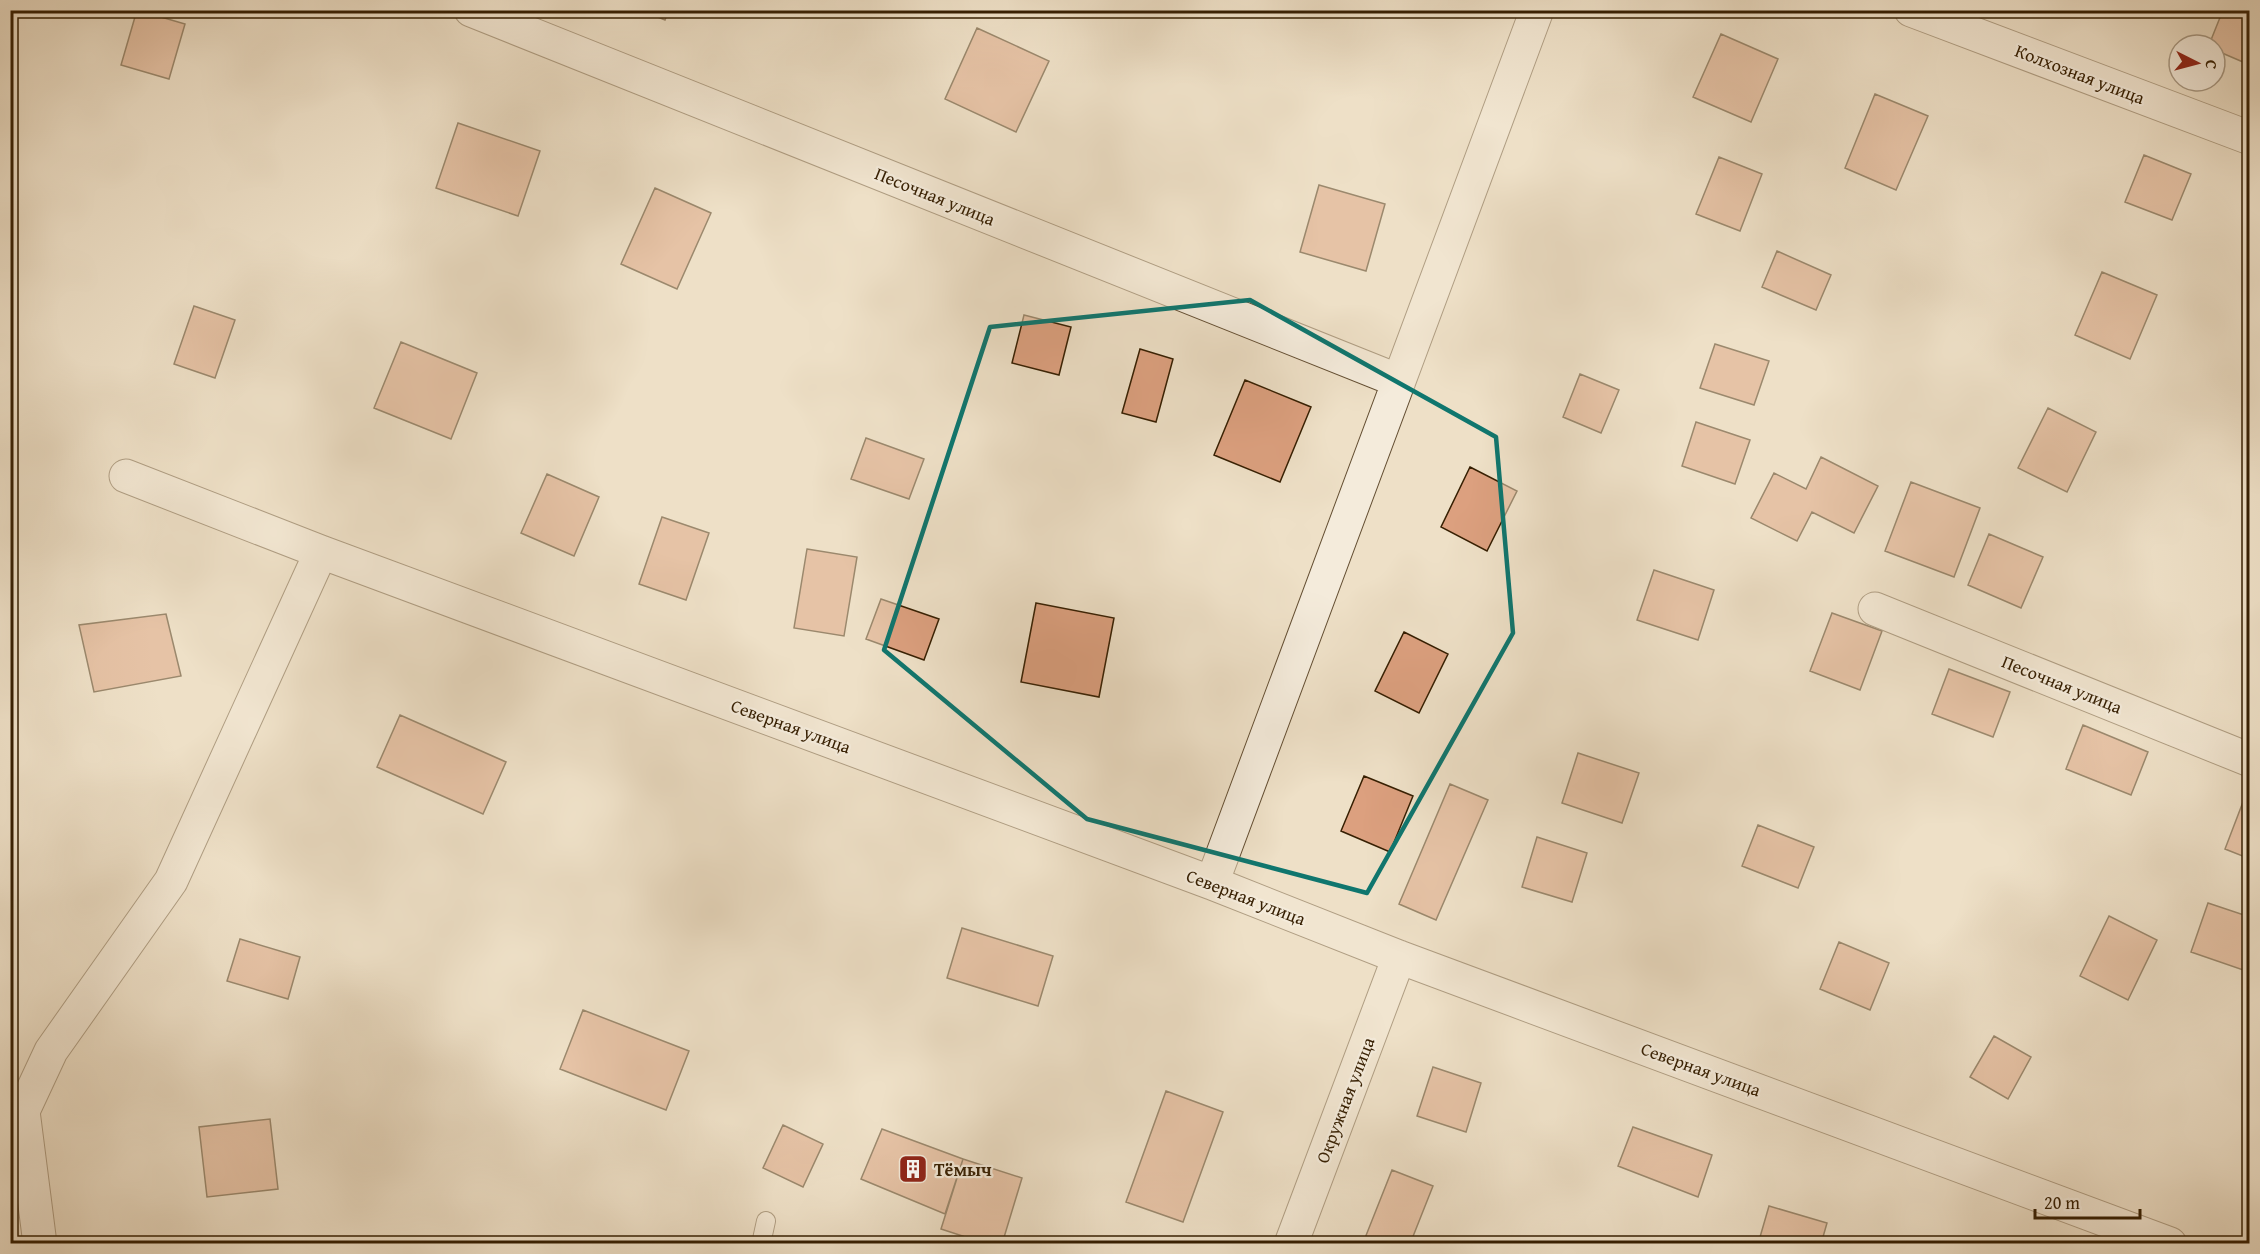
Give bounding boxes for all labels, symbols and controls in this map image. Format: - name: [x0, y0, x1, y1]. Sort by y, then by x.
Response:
- north arrow: [2167, 33, 2227, 93]
- street label: Колхозная улица: [2011, 37, 2149, 111]
- text: С: [2200, 59, 2224, 70]
- street label: Песочная улица: [871, 160, 1000, 233]
- street label: Песочная улица: [1998, 648, 2127, 721]
- street label: Северная улица: [727, 692, 855, 760]
- street label: Северная улица: [1182, 862, 1310, 932]
- street label: Окружная улица: [1309, 1033, 1382, 1167]
- street label: Северная улица: [1637, 1035, 1765, 1103]
- building icon: Тёмыч: [897, 1153, 929, 1185]
- place label: Тёмыч: [934, 1156, 992, 1183]
- scale bar: [2035, 1182, 2140, 1220]
- text: 20 m: [2044, 1189, 2080, 1216]

